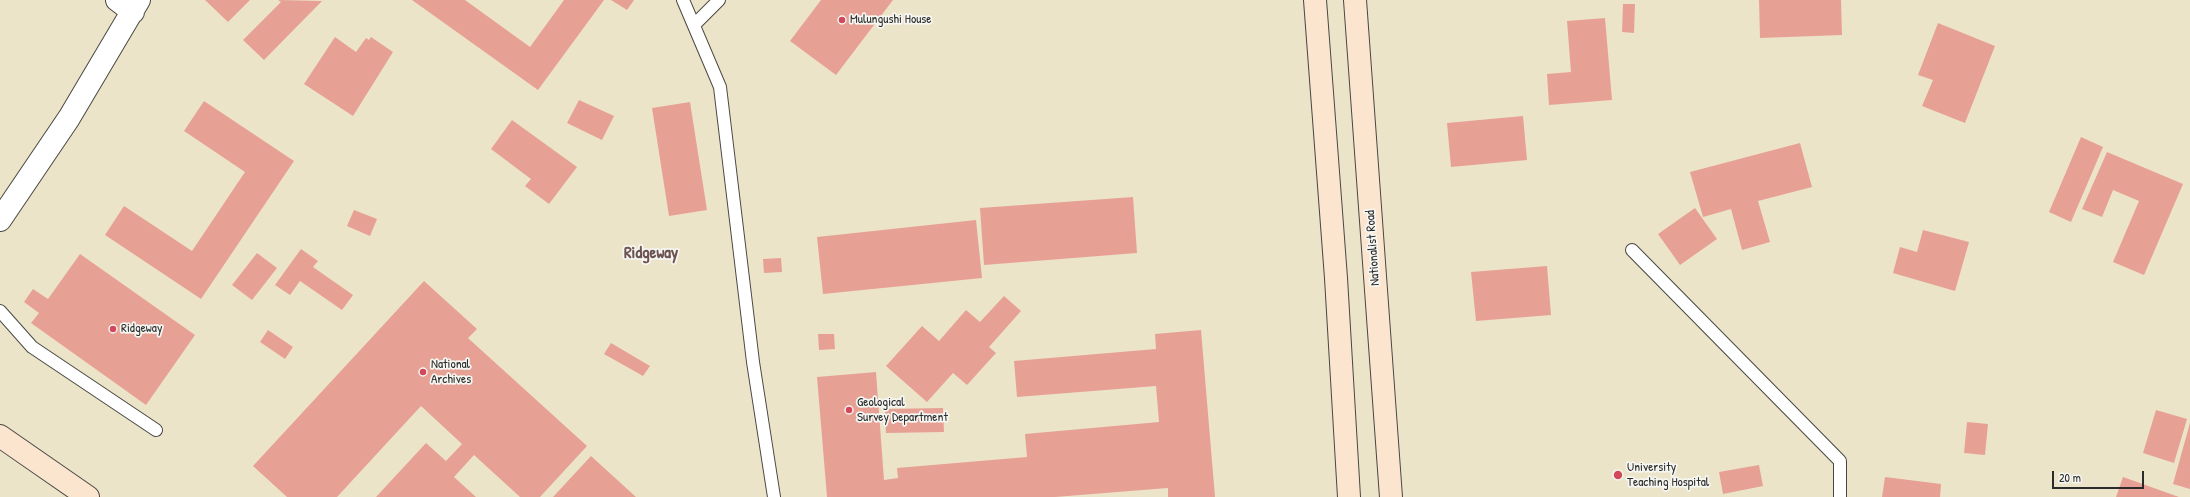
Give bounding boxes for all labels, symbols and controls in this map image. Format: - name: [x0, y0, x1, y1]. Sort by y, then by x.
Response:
- place label: Mulungushi House: [850, 12, 932, 28]
- marker: Mulungushi House: [837, 15, 847, 25]
- street label: Nationalist Road: [1363, 210, 1383, 286]
- district label: Ridgeway: [624, 243, 678, 263]
- place label: Ridgeway: [121, 321, 162, 337]
- marker: Ridgeway: [108, 324, 118, 334]
- place label: National Archives: [431, 357, 471, 388]
- marker: National Archives: [418, 367, 428, 377]
- place label: Geological Survey Department: [857, 395, 948, 426]
- marker: Geological Survey Department: [844, 405, 854, 415]
- place label: University Teaching Hospital: [1627, 460, 1709, 491]
- scale bar: [2054, 463, 2146, 489]
- marker: University Teaching Hospital: [1612, 469, 1624, 481]
- text: 20 m: [2059, 469, 2081, 486]

